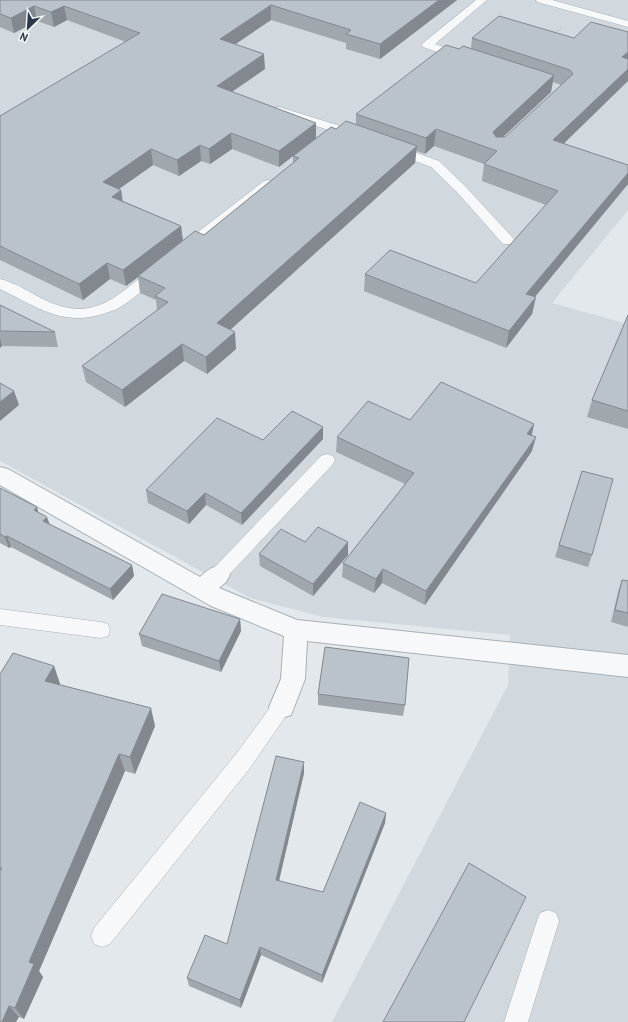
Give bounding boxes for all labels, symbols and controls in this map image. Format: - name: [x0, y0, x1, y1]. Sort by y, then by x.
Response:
- north arrow: [8, 8, 48, 48]
- text: N: [18, 29, 30, 45]

